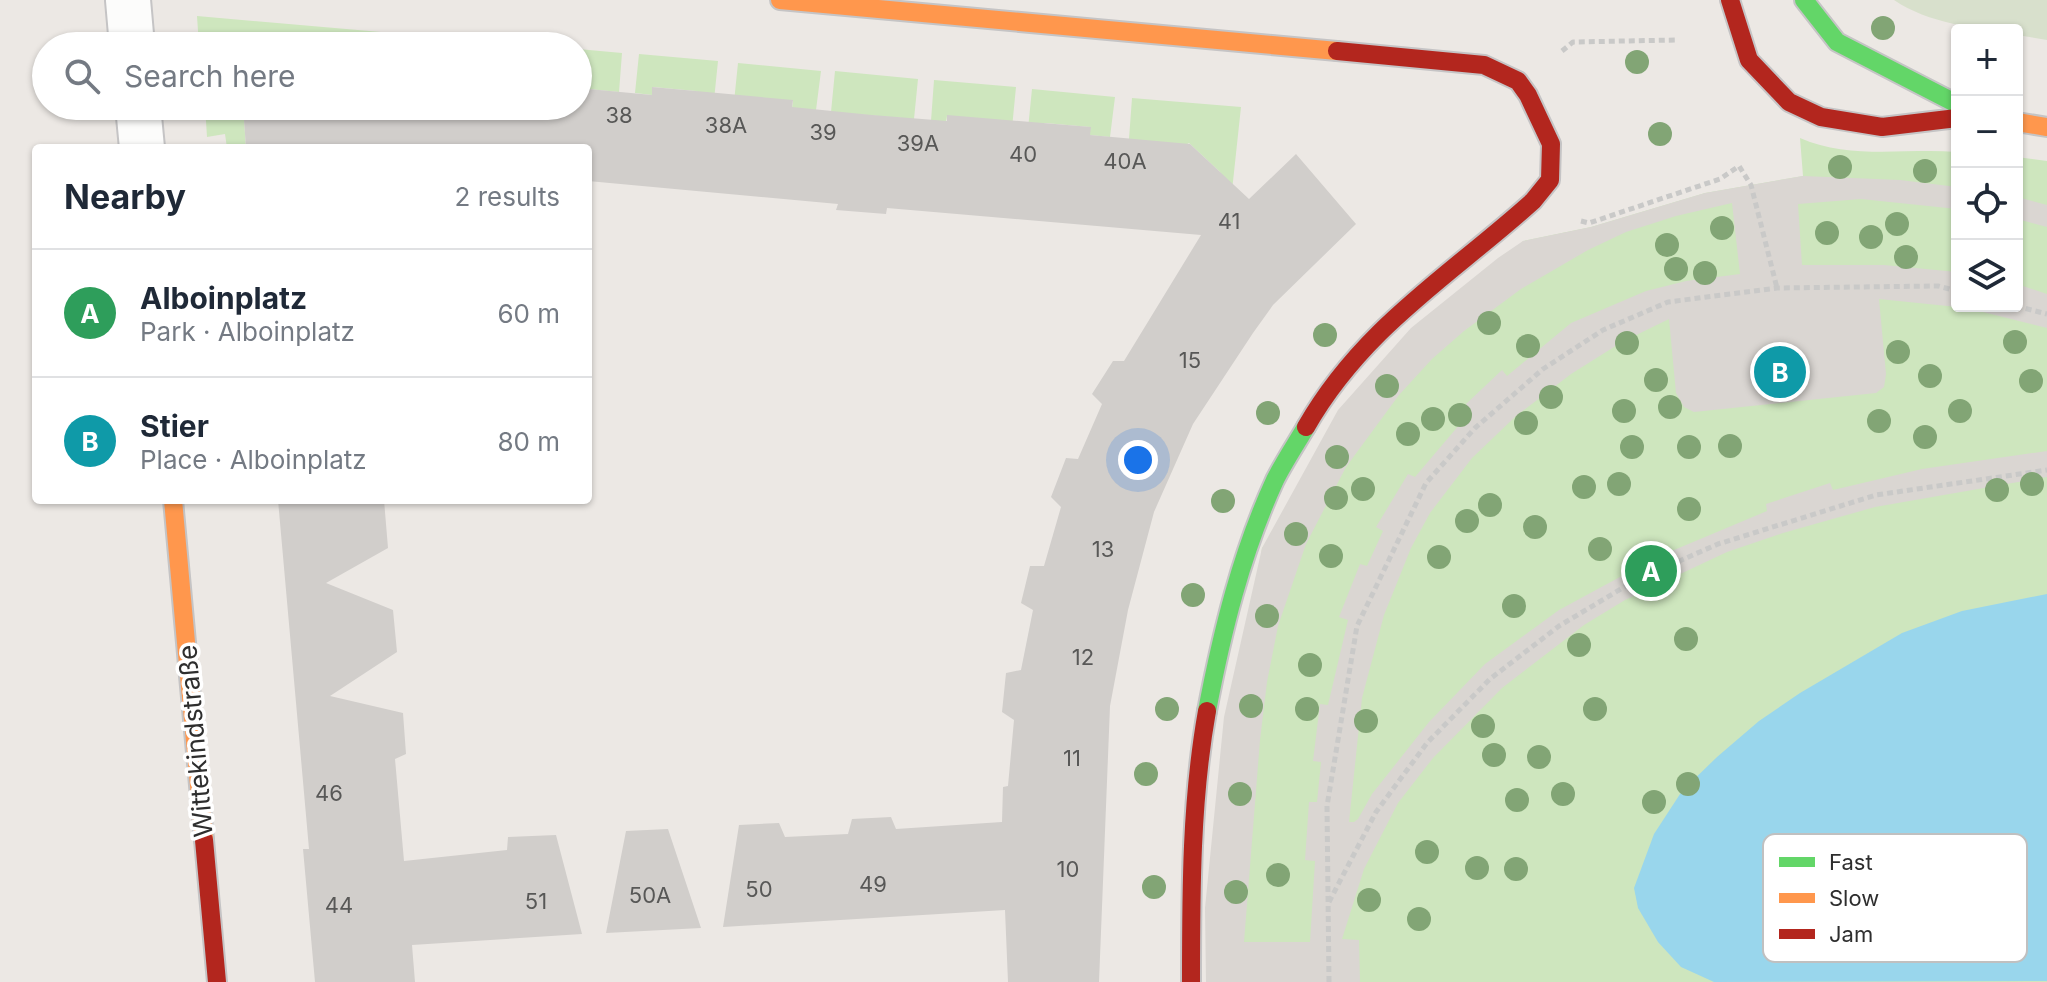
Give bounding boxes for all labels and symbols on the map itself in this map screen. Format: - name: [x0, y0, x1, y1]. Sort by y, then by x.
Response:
- house number: 38: [605, 102, 633, 128]
- house number: 38A: [705, 112, 747, 138]
- house number: 39: [809, 119, 837, 145]
- house number: 39A: [897, 130, 939, 156]
- house number: 40: [1009, 141, 1037, 167]
- house number: 40A: [1103, 148, 1147, 174]
- house number: 41: [1218, 208, 1240, 234]
- pin: B: [1754, 342, 1806, 402]
- house number: 15: [1179, 347, 1201, 373]
- your location: [1118, 440, 1158, 480]
- house number: 13: [1092, 536, 1114, 562]
- pin: A: [1625, 541, 1677, 601]
- street label: Wittekindstraße: [171, 644, 219, 838]
- house number: 12: [1072, 644, 1094, 670]
- house number: 11: [1063, 745, 1081, 771]
- house number: 46: [315, 780, 343, 806]
- legend: [1763, 834, 2027, 962]
- text: Fast: [1829, 849, 1873, 875]
- house number: 10: [1057, 856, 1079, 882]
- house number: 49: [859, 871, 887, 897]
- house number: 50: [745, 876, 773, 902]
- house number: 50A: [629, 882, 671, 908]
- text: Slow: [1829, 885, 1879, 911]
- house number: 51: [525, 888, 547, 914]
- house number: 44: [325, 892, 353, 918]
- text: Jam: [1829, 921, 1873, 947]

